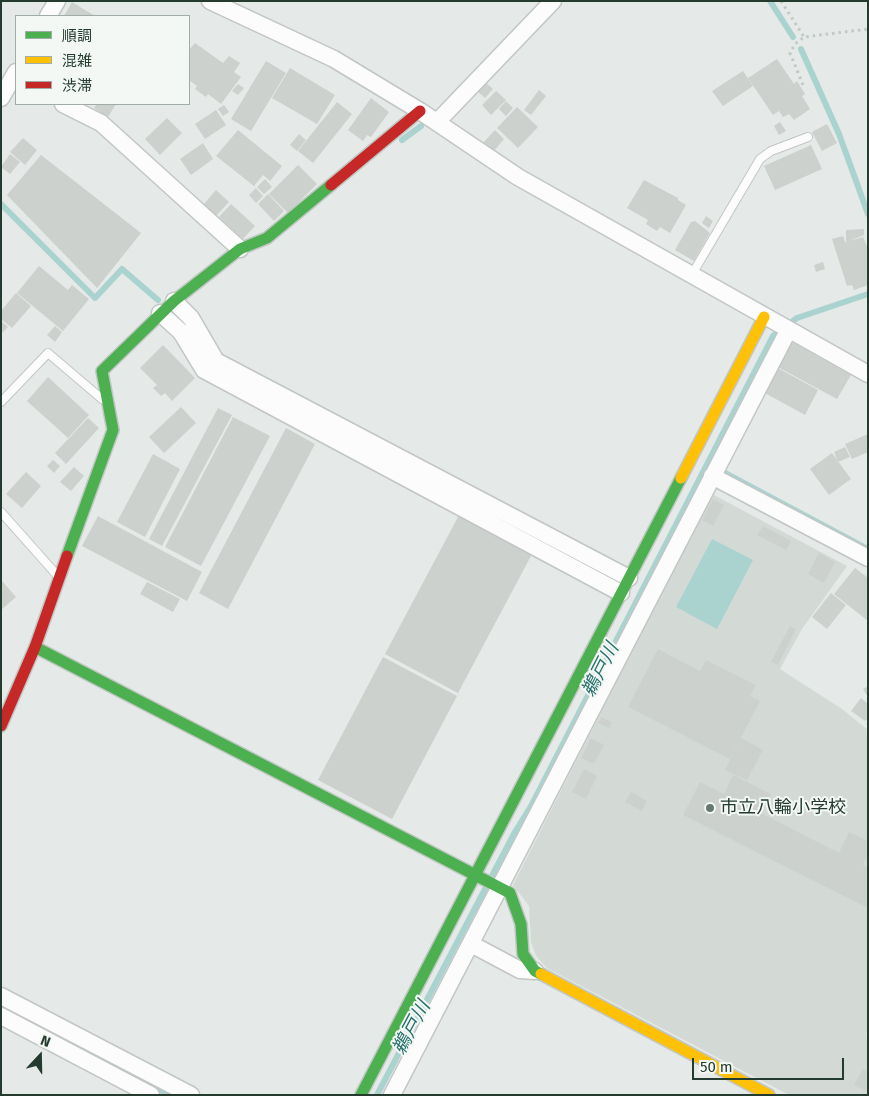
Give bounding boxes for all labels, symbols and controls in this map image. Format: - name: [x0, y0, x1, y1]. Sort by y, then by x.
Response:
- legend: [15, 15, 190, 105]
- text: 順調: [62, 27, 92, 45]
- text: 混雑: [62, 52, 92, 70]
- text: 渋滞: [62, 77, 92, 95]
- water label: 鵜戸川: [578, 639, 624, 701]
- place label: 市立八輪小学校: [720, 797, 846, 819]
- marker: 市立八輪小学校: [704, 802, 716, 814]
- water label: 鵜戸川: [389, 997, 435, 1059]
- north arrow: [15, 1031, 65, 1081]
- text: N: [38, 1032, 53, 1051]
- scale bar: [694, 1048, 846, 1080]
- text: 50 m: [700, 1058, 733, 1076]

